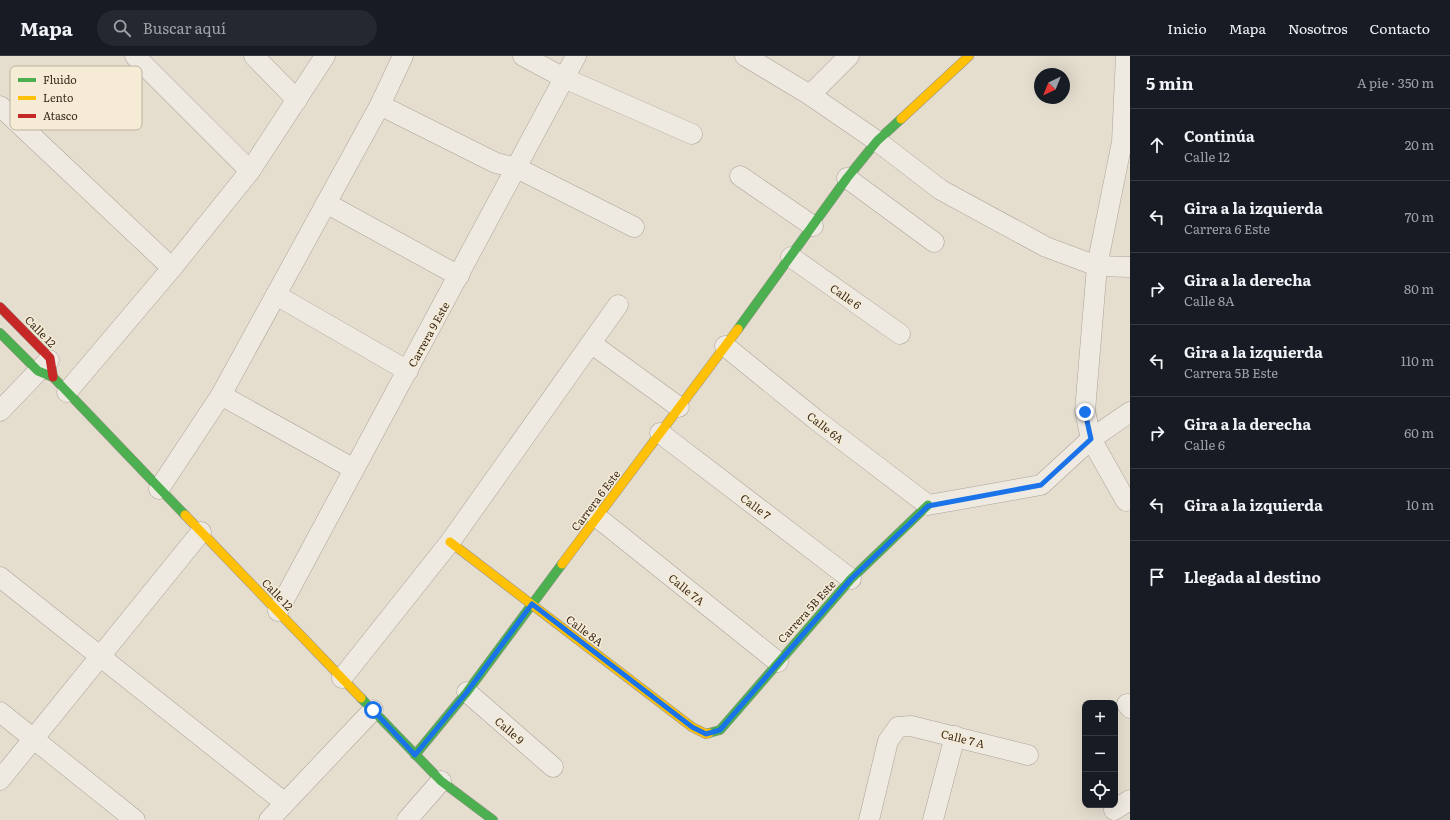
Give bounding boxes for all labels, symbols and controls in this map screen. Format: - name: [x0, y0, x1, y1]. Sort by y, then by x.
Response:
- search box: [97, 10, 377, 46]
- text: Mapa: [20, 14, 73, 42]
- text: Buscar aquí: [143, 16, 226, 39]
- icon: search: [111, 17, 133, 39]
- text: Inicio: [1167, 18, 1207, 38]
- text: Mapa: [1229, 18, 1266, 38]
- text: Nosotros: [1288, 18, 1348, 38]
- text: Contacto: [1370, 18, 1430, 38]
- legend: [10, 66, 142, 130]
- north arrow: [1034, 68, 1070, 104]
- text: 5 min: [1146, 70, 1194, 95]
- text: Fluido: [43, 71, 77, 87]
- text: A pie · 350 m: [1357, 73, 1434, 92]
- text: Lento: [43, 89, 73, 105]
- text: Atasco: [43, 107, 78, 123]
- text: Continúa: [1184, 124, 1255, 147]
- icon: ahead: [1146, 134, 1168, 156]
- text: 20 m: [1405, 135, 1434, 154]
- text: Calle 12: [1184, 147, 1230, 166]
- text: Gira a la izquierda: [1184, 196, 1323, 219]
- icon: left: [1146, 206, 1168, 228]
- text: 70 m: [1405, 207, 1434, 226]
- text: Carrera 6 Este: [1184, 219, 1270, 238]
- text: Gira a la derecha: [1184, 268, 1311, 291]
- icon: right: [1146, 278, 1168, 300]
- text: 80 m: [1404, 279, 1434, 298]
- street label: Calle 6: [827, 280, 865, 313]
- text: Calle 8A: [1184, 291, 1235, 310]
- street label: Carrera 9 Este: [403, 298, 453, 370]
- street label: Calle 12: [22, 312, 60, 351]
- text: Gira a la izquierda: [1184, 340, 1323, 363]
- icon: left: [1146, 350, 1168, 372]
- text: 110 m: [1401, 351, 1434, 370]
- text: Carrera 5B Este: [1184, 363, 1278, 382]
- route end: [1076, 403, 1094, 421]
- street label: Calle 6A: [804, 408, 848, 446]
- text: Gira a la derecha: [1184, 412, 1311, 435]
- icon: right: [1146, 422, 1168, 444]
- text: 60 m: [1404, 423, 1434, 442]
- text: Calle 6: [1184, 435, 1225, 454]
- street label: Carrera 6 Este: [567, 466, 623, 534]
- street label: Calle 7: [738, 489, 775, 523]
- text: Gira a la izquierda: [1184, 493, 1323, 516]
- icon: left: [1146, 494, 1168, 516]
- text: 10 m: [1406, 495, 1434, 514]
- text: Llegada al destino: [1184, 565, 1321, 588]
- icon: arrive: [1146, 566, 1168, 588]
- street label: Calle 7A: [666, 569, 708, 609]
- street label: Calle 12: [259, 575, 297, 614]
- street label: Carrera 5B Este: [773, 576, 839, 646]
- street label: Calle 8A: [563, 611, 607, 649]
- map controls: [1082, 700, 1118, 808]
- button: +: [1082, 700, 1118, 736]
- route start: [364, 701, 382, 719]
- street label: Calle 9: [492, 713, 528, 747]
- street label: Calle 7 A: [939, 725, 987, 751]
- button: −: [1082, 736, 1118, 772]
- button: locate: [1082, 772, 1118, 808]

